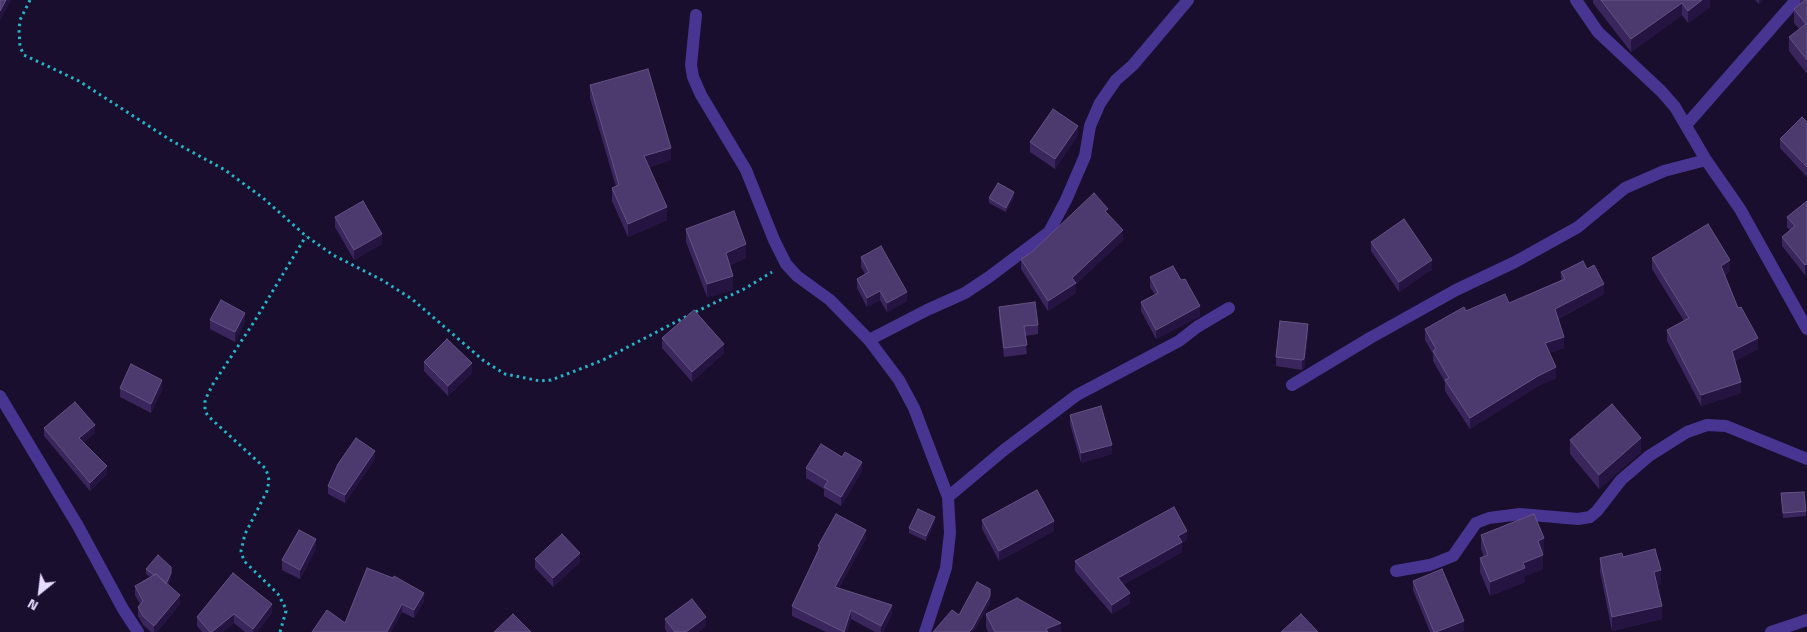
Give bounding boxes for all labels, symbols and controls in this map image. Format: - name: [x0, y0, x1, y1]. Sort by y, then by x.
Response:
- north arrow: [15, 567, 65, 617]
- text: N: [23, 594, 42, 617]

